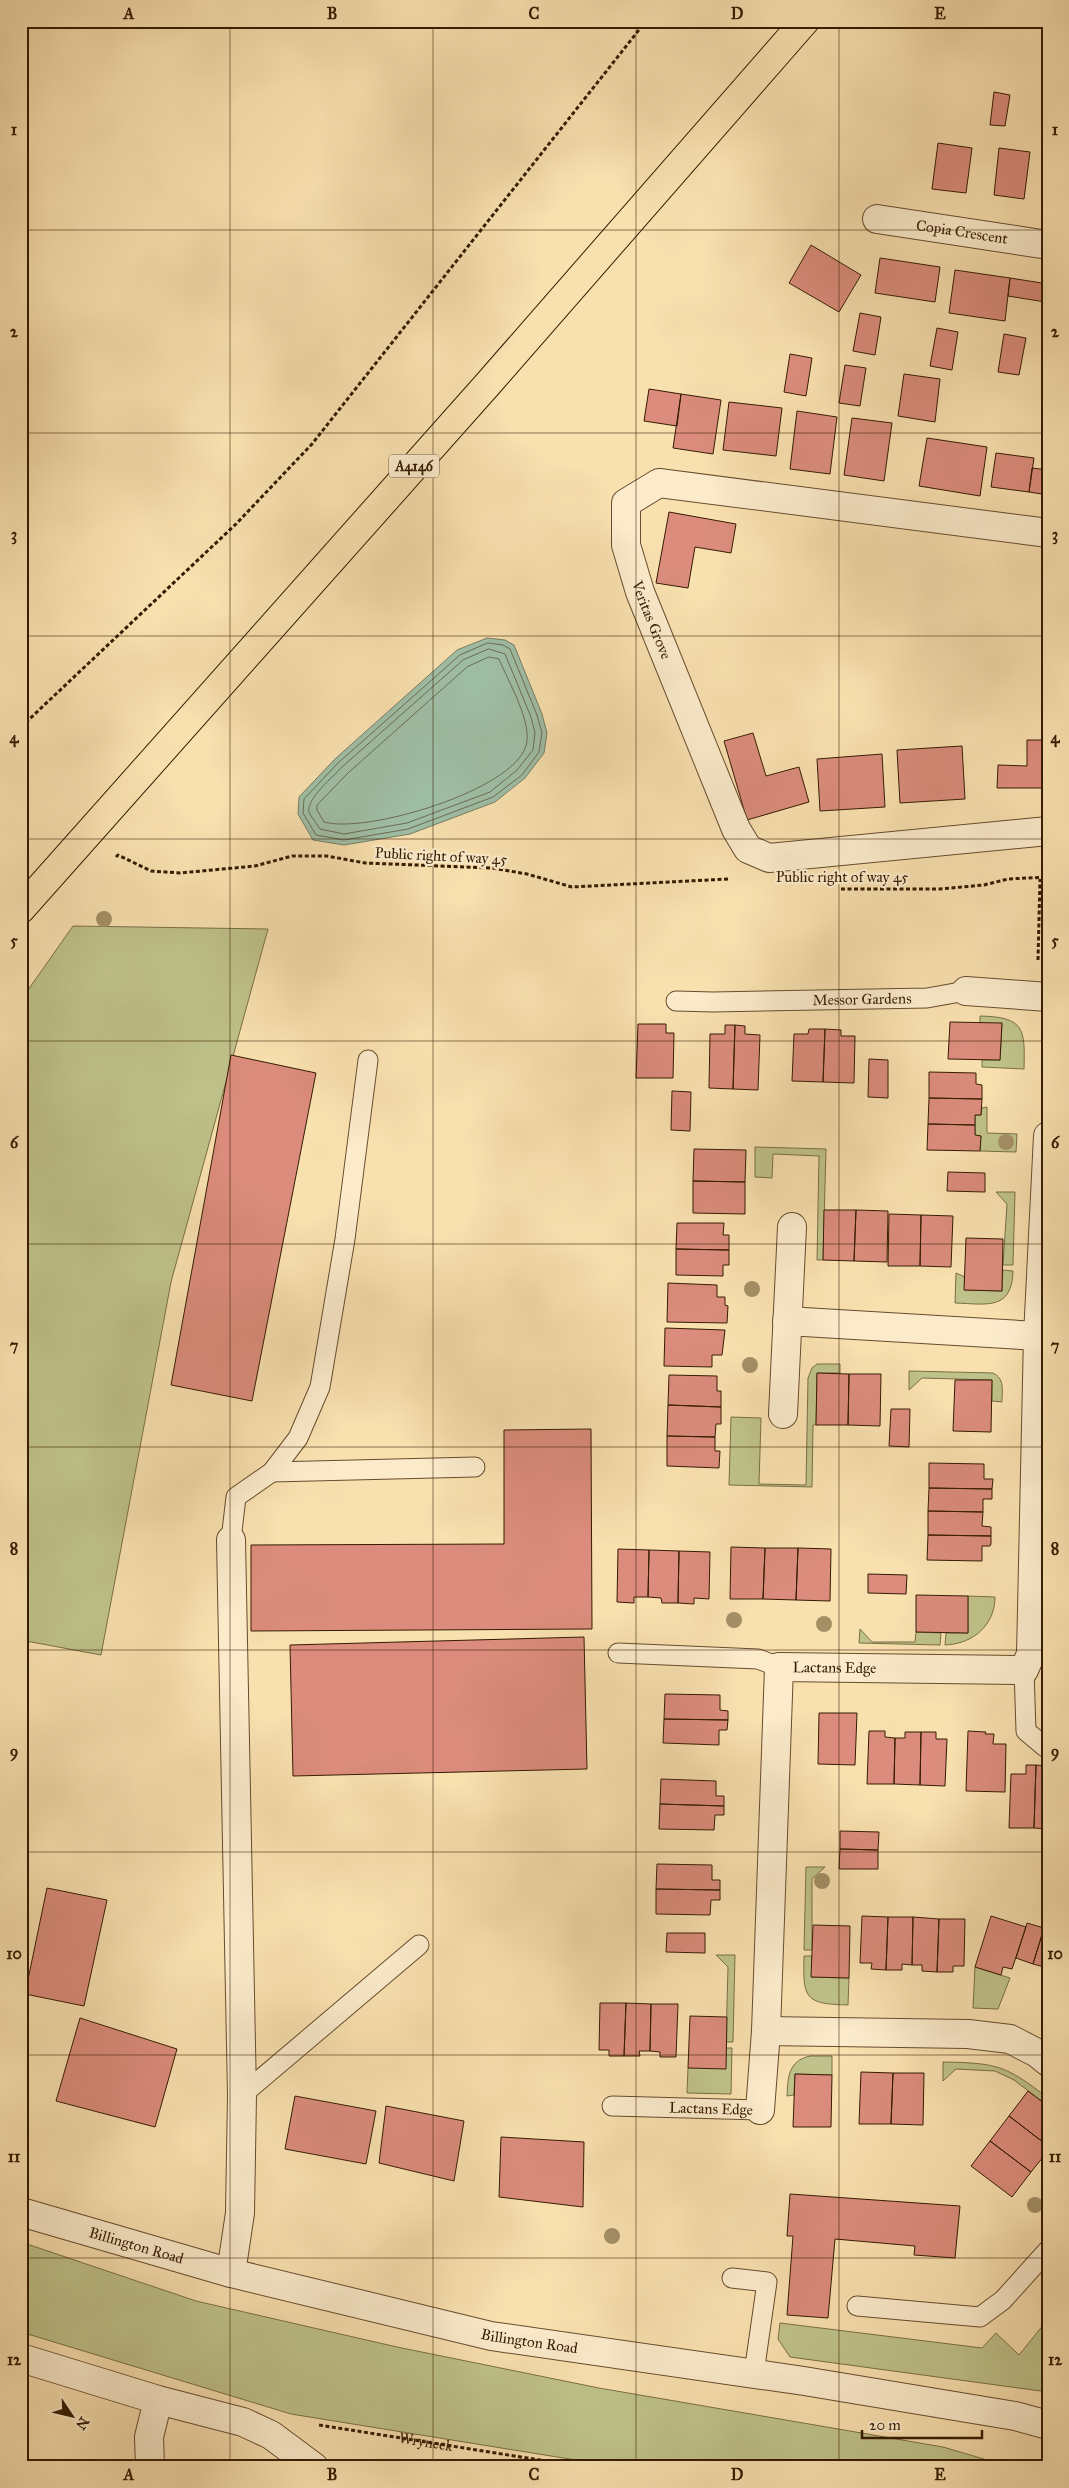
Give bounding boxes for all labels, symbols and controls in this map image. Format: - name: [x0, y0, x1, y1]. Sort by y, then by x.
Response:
- text: A: [123, 4, 135, 23]
- text: B: [327, 4, 337, 23]
- text: C: [529, 4, 540, 23]
- text: D: [731, 4, 744, 23]
- text: E: [934, 4, 946, 23]
- text: 1: [11, 120, 18, 139]
- text: 1: [1052, 120, 1059, 139]
- street label: Copia Crescent: [915, 216, 1010, 248]
- text: 2: [10, 322, 19, 341]
- text: 2: [1051, 322, 1060, 341]
- road number: A4146: [389, 454, 439, 478]
- text: 3: [11, 525, 17, 545]
- text: 3: [1052, 525, 1058, 545]
- street label: Veritas Grove: [628, 578, 675, 662]
- text: 4: [10, 728, 20, 748]
- text: 4: [1051, 728, 1061, 748]
- street label: Public right of way 45: [374, 844, 508, 868]
- street label: Public right of way 45: [776, 868, 908, 886]
- text: 5: [10, 931, 18, 950]
- text: 5: [1051, 931, 1059, 950]
- street label: Messor Gardens: [812, 989, 912, 1009]
- text: 6: [10, 1133, 19, 1152]
- text: 6: [1051, 1133, 1060, 1152]
- text: 7: [10, 1336, 19, 1355]
- text: 7: [1051, 1336, 1060, 1355]
- text: 8: [10, 1539, 18, 1558]
- text: 8: [1051, 1539, 1059, 1558]
- street label: Lactans Edge: [793, 1658, 877, 1677]
- text: 9: [10, 1742, 18, 1762]
- text: 9: [1051, 1742, 1059, 1762]
- text: 10: [6, 1944, 22, 1963]
- text: 10: [1047, 1944, 1063, 1963]
- street label: Lactans Edge: [669, 2099, 753, 2119]
- text: 11: [8, 2147, 21, 2166]
- text: 11: [1049, 2147, 1062, 2166]
- street label: Billington Road: [87, 2223, 186, 2268]
- street label: Billington Road: [479, 2325, 580, 2357]
- text: 12: [7, 2350, 22, 2369]
- text: 12: [1048, 2350, 1063, 2369]
- north arrow: [48, 2390, 98, 2440]
- scale bar: [862, 2408, 982, 2440]
- text: N: [72, 2413, 93, 2433]
- text: 20 m: [869, 2416, 901, 2434]
- street label: Wryneck: [398, 2429, 454, 2455]
- text: A: [123, 2465, 135, 2484]
- text: B: [327, 2465, 337, 2484]
- text: C: [529, 2465, 540, 2484]
- text: D: [731, 2465, 744, 2484]
- text: E: [934, 2465, 946, 2484]

